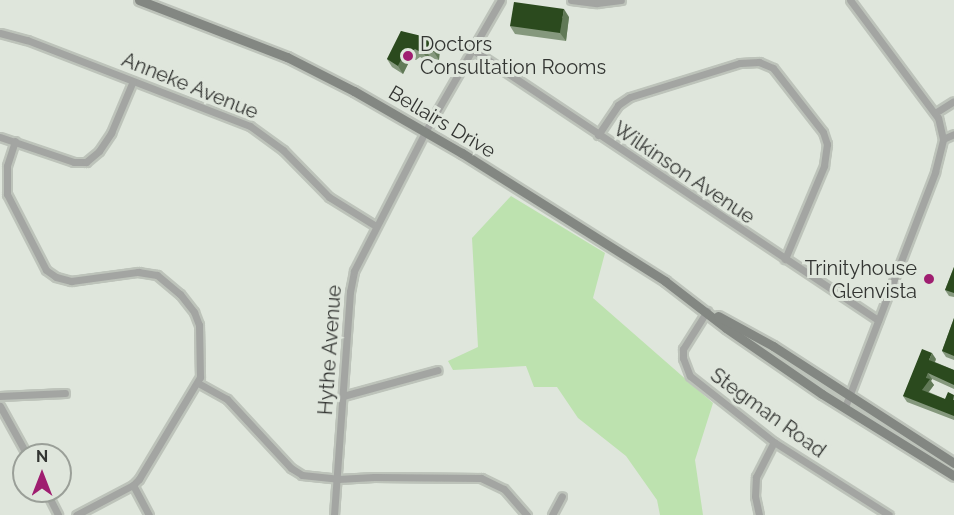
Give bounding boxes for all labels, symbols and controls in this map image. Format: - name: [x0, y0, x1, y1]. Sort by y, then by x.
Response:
- place label: Doctors Consultation Rooms: [420, 33, 606, 80]
- street label: Anneke Avenue: [118, 48, 262, 124]
- marker: Doctors Consultation Rooms: [401, 49, 415, 63]
- street label: Bellairs Drive: [384, 81, 500, 163]
- street label: Wilkinson Avenue: [609, 117, 759, 229]
- place label: Trinityhouse Glenvista: [805, 256, 917, 303]
- marker: Trinityhouse Glenvista: [922, 272, 936, 286]
- street label: Hythe Avenue: [313, 284, 347, 416]
- street label: Stegman Road: [706, 363, 830, 463]
- north arrow: [12, 443, 72, 503]
- text: N: [36, 447, 48, 466]

